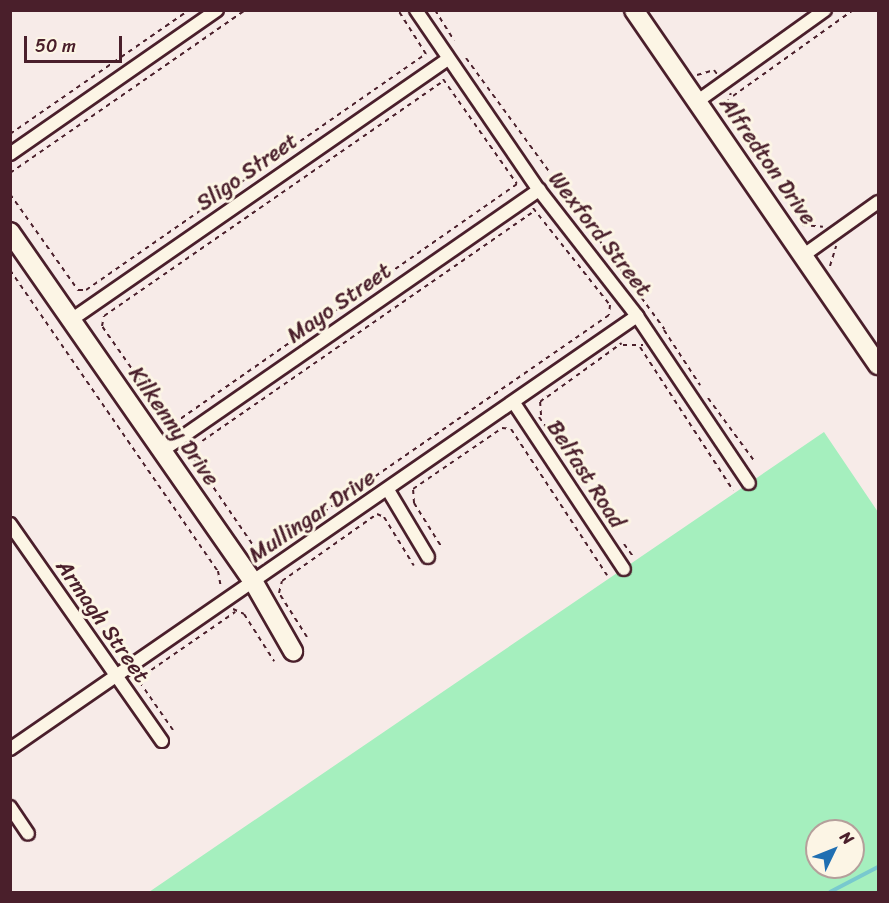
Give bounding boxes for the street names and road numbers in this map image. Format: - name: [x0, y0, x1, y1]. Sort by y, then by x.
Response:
- street label: Alfredton Drive: [714, 92, 822, 230]
- street label: Sligo Street: [191, 127, 303, 217]
- street label: Wexford Street: [543, 167, 657, 301]
- street label: Mayo Street: [282, 257, 396, 349]
- street label: Kilkenny Drive: [123, 361, 225, 491]
- street label: Belfast Road: [541, 415, 631, 533]
- street label: Mullingar Drive: [244, 464, 380, 568]
- street label: Armagh Street: [51, 555, 155, 687]

